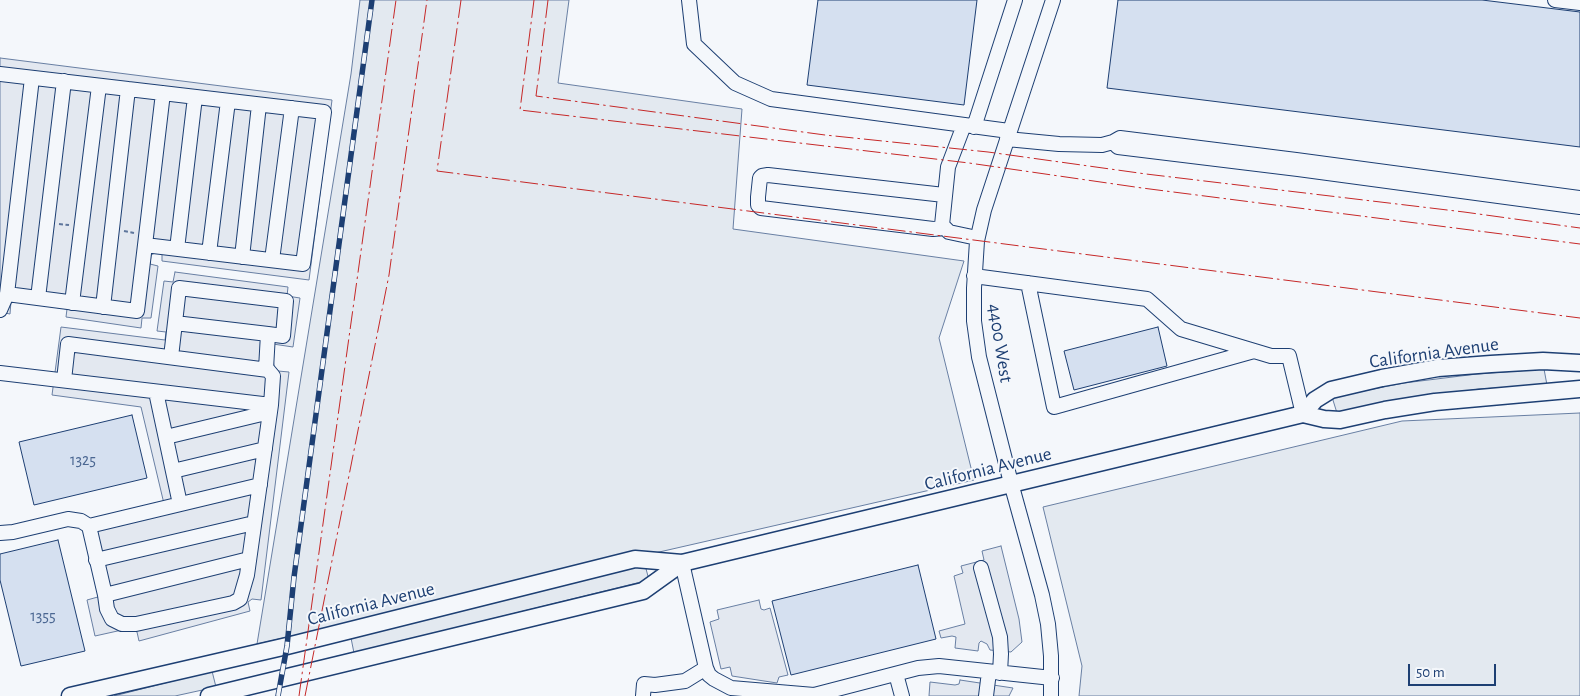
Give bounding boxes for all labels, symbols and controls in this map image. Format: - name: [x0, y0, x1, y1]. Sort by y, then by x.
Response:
- street label: 4400 West: [983, 302, 1017, 384]
- street label: California Avenue: [1368, 333, 1500, 373]
- street label: California Avenue: [922, 442, 1054, 496]
- house number: 1325: [70, 450, 96, 470]
- street label: California Avenue: [305, 577, 437, 631]
- house number: 1355: [30, 606, 56, 626]
- scale bar: [1410, 654, 1498, 686]
- text: 50 m: [1416, 665, 1445, 680]

